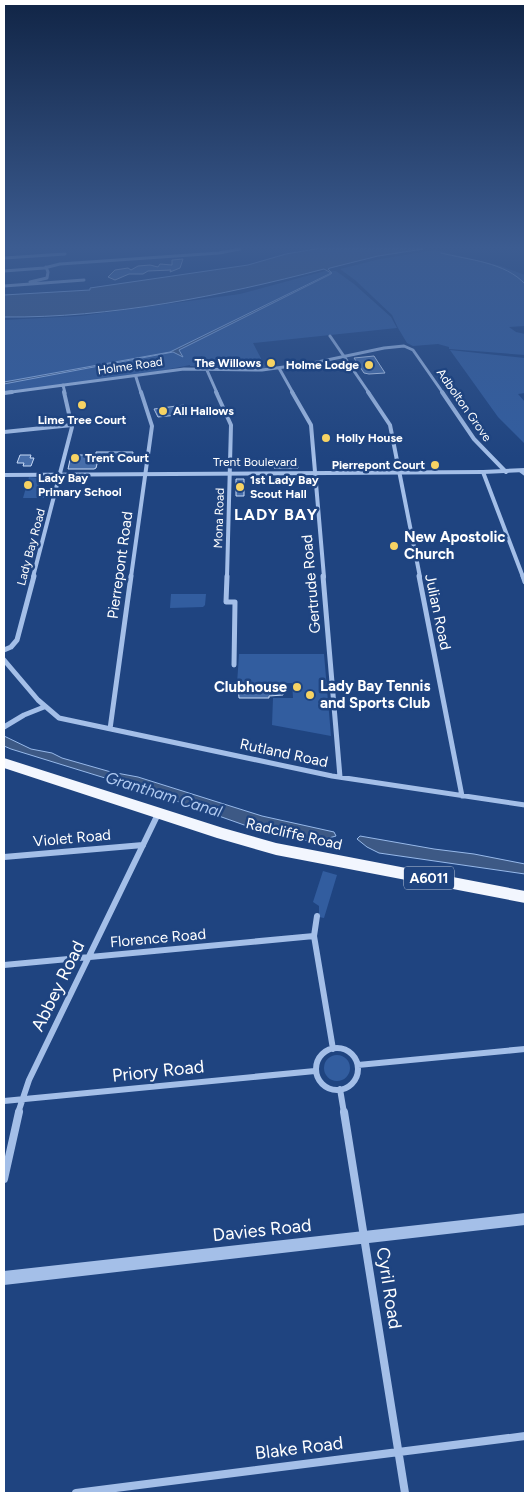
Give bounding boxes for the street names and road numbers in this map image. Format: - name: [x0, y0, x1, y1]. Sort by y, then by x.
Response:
- street label: Holme Road: [96, 354, 164, 378]
- street label: Adbolton Grove: [434, 366, 494, 444]
- street label: Trent Boulevard: [213, 455, 297, 469]
- street label: Mona Road: [211, 488, 227, 548]
- street label: Lady Bay Road: [14, 507, 48, 587]
- street label: Pierrepont Road: [104, 510, 136, 620]
- street label: Gertrude Road: [298, 534, 324, 634]
- street label: Julian Road: [421, 572, 455, 652]
- street label: Rutland Road: [238, 735, 330, 771]
- street label: Radcliffe Road: [244, 814, 344, 854]
- street label: Violet Road: [32, 826, 112, 850]
- road number: A6011: [404, 866, 454, 890]
- street label: Florence Road: [109, 925, 207, 951]
- street label: Abbey Road: [27, 937, 89, 1035]
- street label: Priory Road: [111, 1055, 205, 1087]
- street label: Davies Road: [212, 1214, 312, 1246]
- street label: Cyril Road: [372, 1246, 406, 1330]
- street label: Blake Road: [254, 1432, 344, 1464]

